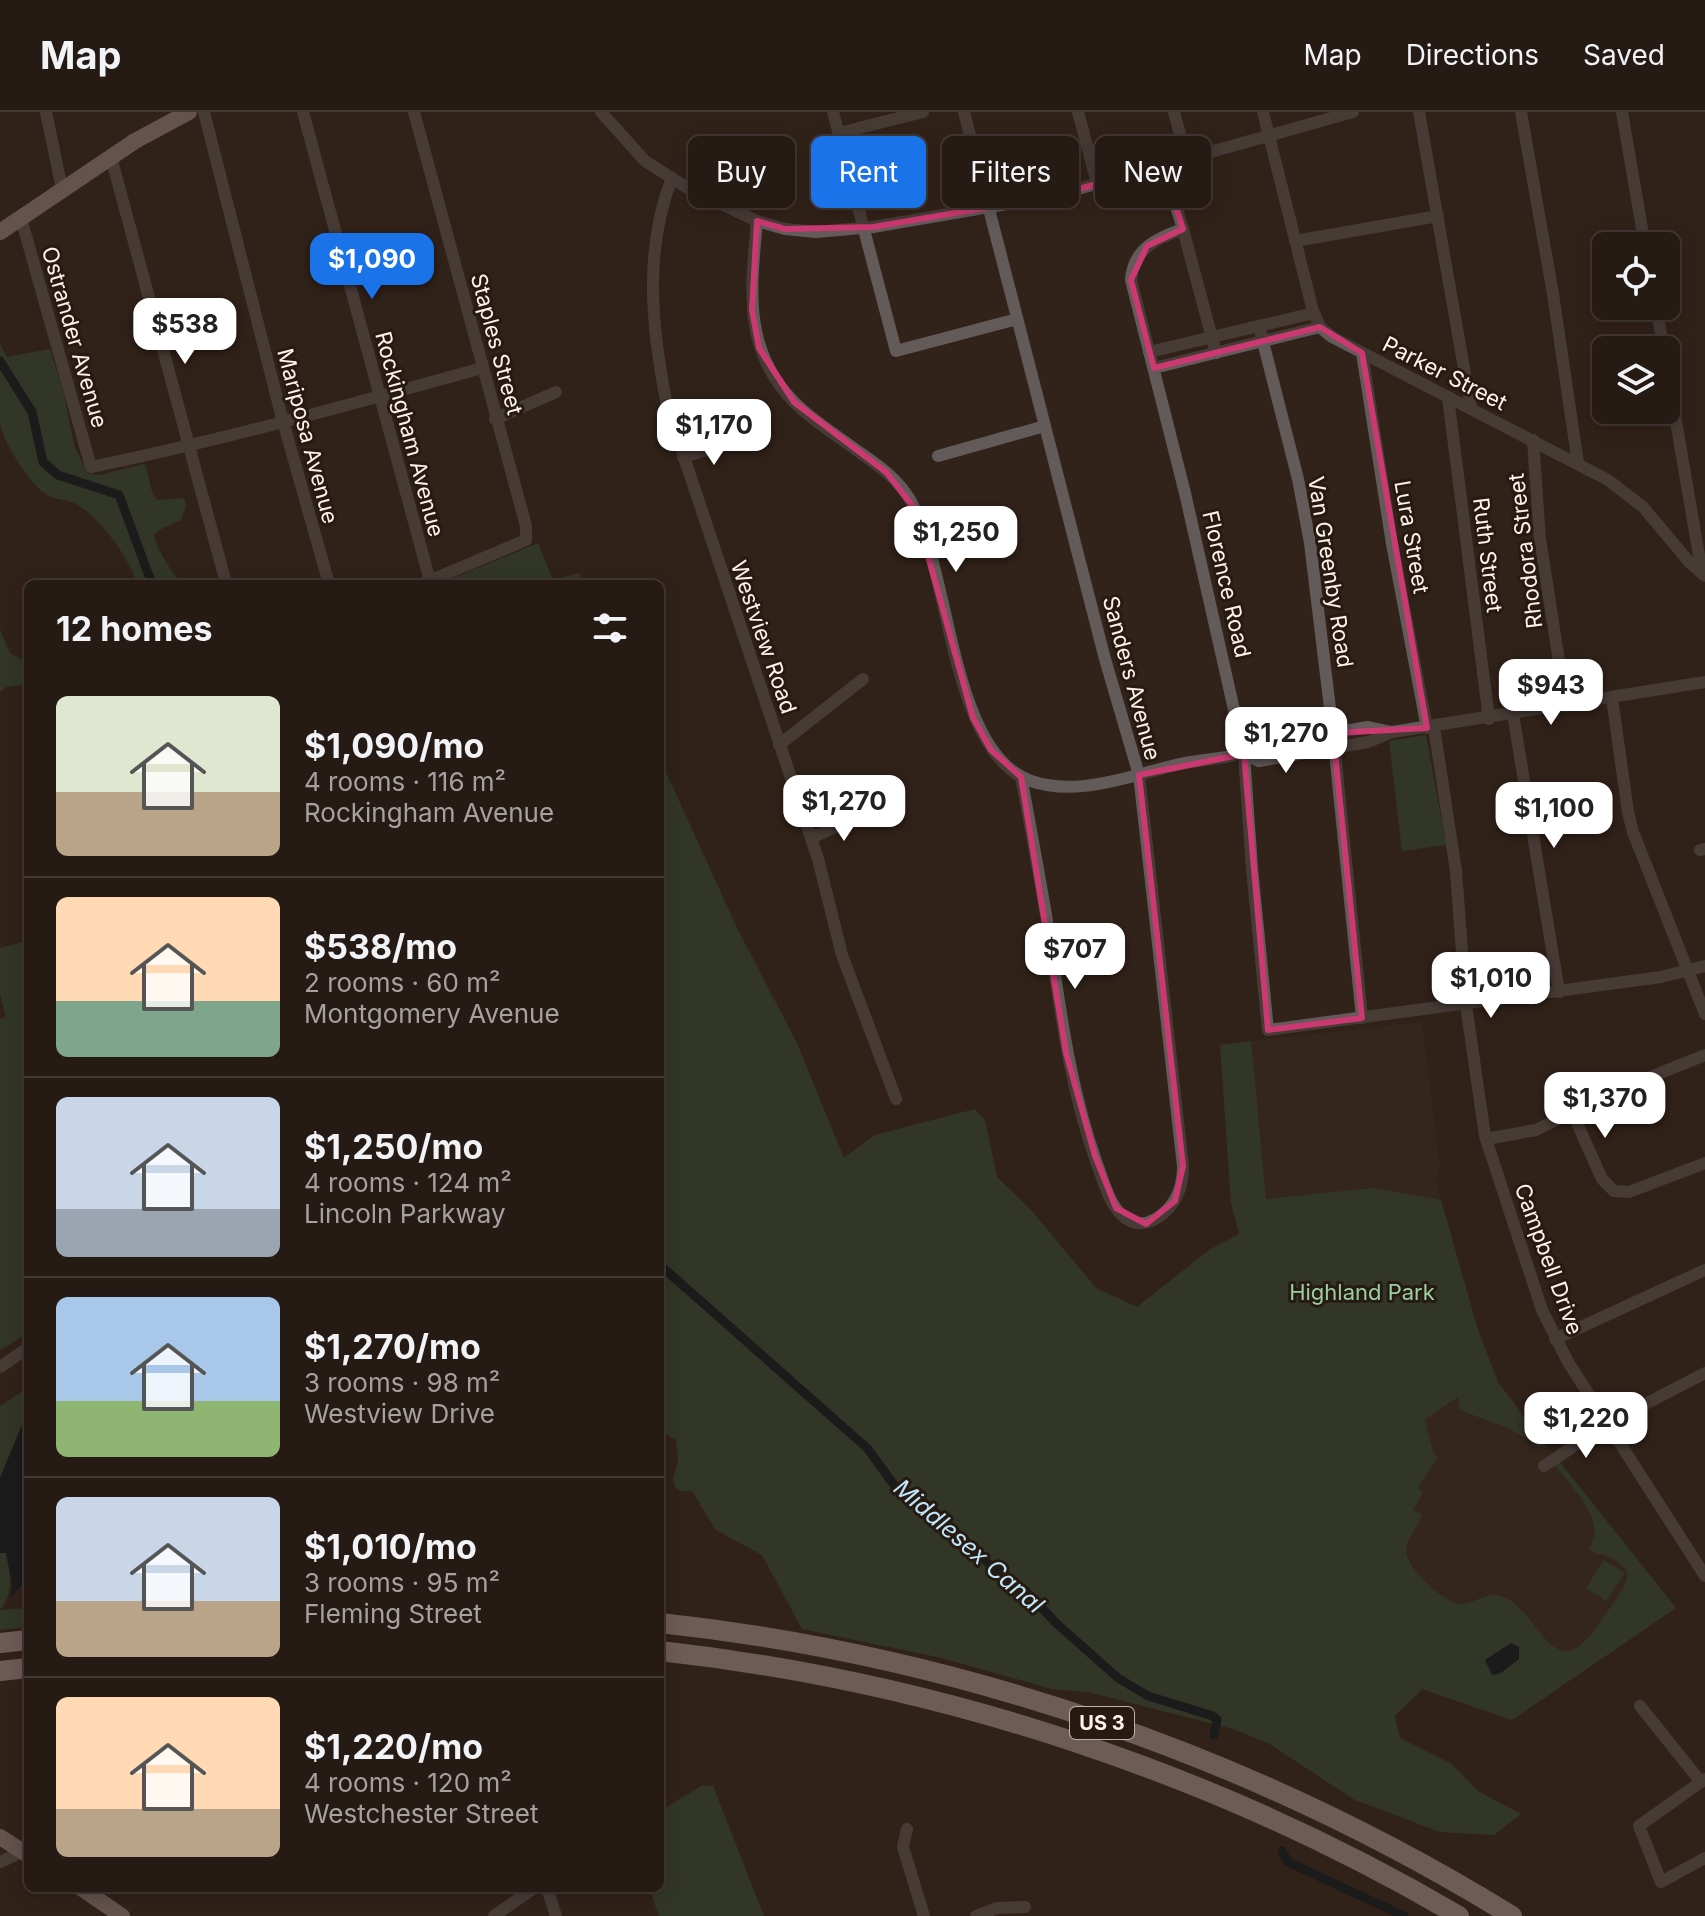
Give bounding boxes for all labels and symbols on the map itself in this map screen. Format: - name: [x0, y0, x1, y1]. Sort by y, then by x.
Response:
- pin: $1,090: [307, 233, 437, 301]
- street label: Ostrander Avenue: [37, 243, 113, 431]
- street label: Staples Street: [466, 270, 528, 418]
- pin: $538: [138, 298, 232, 366]
- street label: Rockingham Avenue: [370, 328, 450, 540]
- street label: Parker Street: [1379, 331, 1511, 415]
- street label: Mariposa Avenue: [272, 346, 344, 526]
- pin: $1,170: [649, 399, 779, 467]
- street label: Rhodora Street: [1503, 472, 1547, 630]
- street label: Van Greenby Road: [1303, 475, 1359, 669]
- street label: Lura Street: [1389, 478, 1435, 596]
- street label: Ruth Street: [1468, 496, 1508, 614]
- pin: $1,250: [891, 506, 1021, 574]
- street label: Florence Road: [1197, 508, 1257, 660]
- street label: Westview Road: [726, 557, 802, 717]
- street label: Sanders Avenue: [1098, 593, 1166, 763]
- pin: $943: [1504, 659, 1598, 727]
- pin: $1,270: [1221, 707, 1351, 775]
- pin: $1,270: [779, 775, 909, 843]
- pin: $1,100: [1489, 782, 1619, 850]
- pin: $707: [1028, 923, 1122, 991]
- pin: $1,010: [1426, 952, 1556, 1020]
- pin: $1,370: [1540, 1072, 1670, 1140]
- street label: Campbell Drive: [1510, 1180, 1588, 1338]
- park label: Highland Park: [1289, 1279, 1435, 1305]
- pin: $1,220: [1521, 1392, 1651, 1460]
- water label: Middlesex Canal: [888, 1473, 1050, 1619]
- road number: US 3: [1070, 1707, 1134, 1739]

